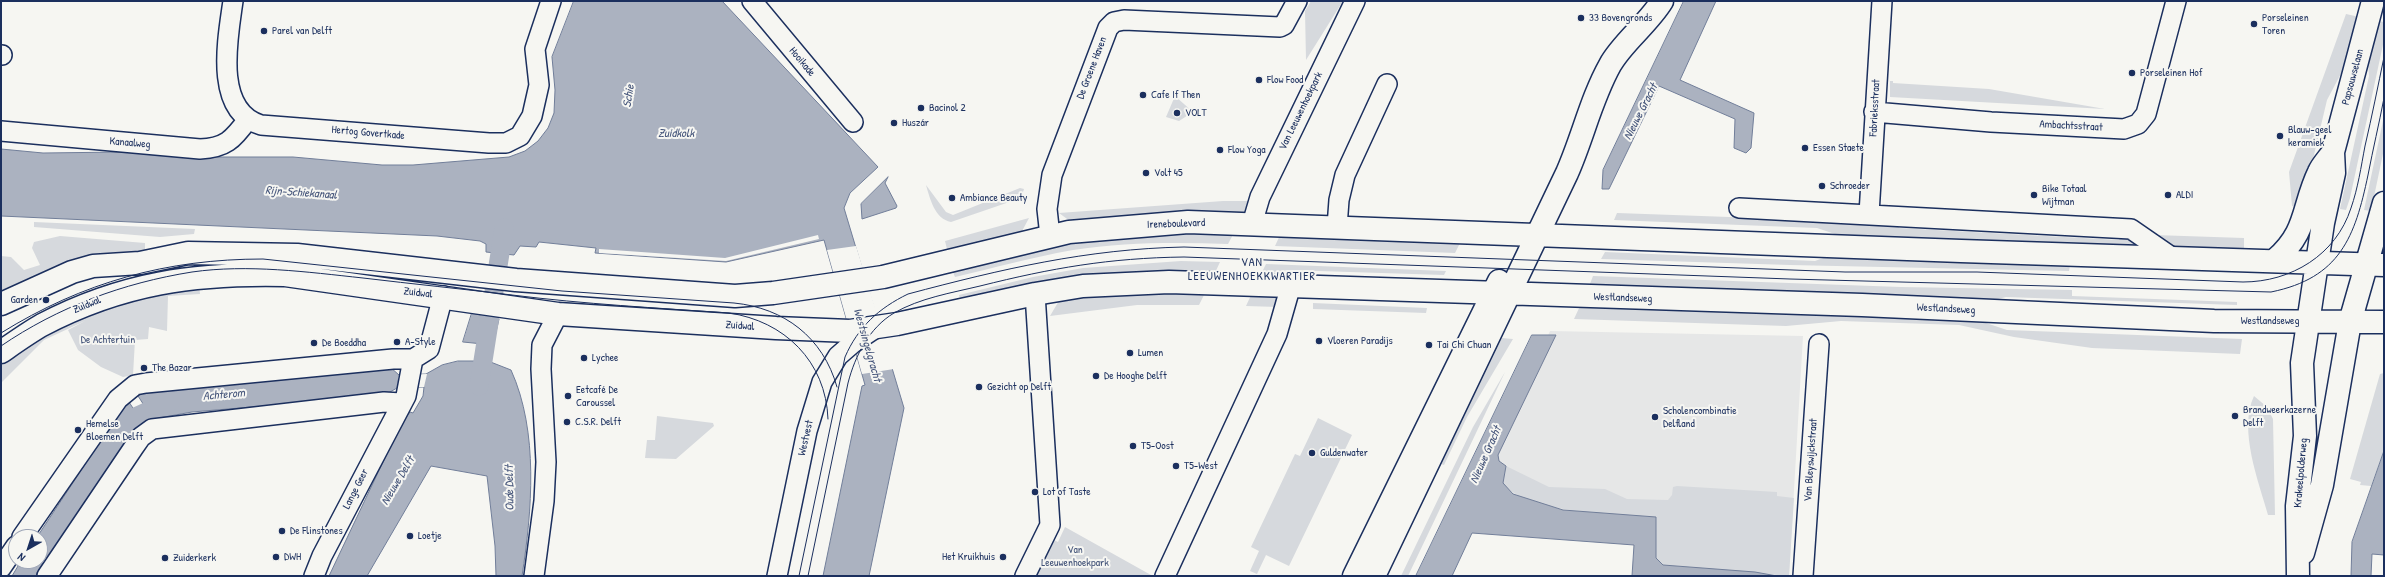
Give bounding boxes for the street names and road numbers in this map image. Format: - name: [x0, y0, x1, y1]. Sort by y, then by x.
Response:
- street label: De Groene Haven: [1074, 35, 1110, 101]
- street label: Hooikade: [786, 45, 818, 79]
- street label: Papsouwselaan: [2339, 47, 2367, 107]
- street label: Van Leeuwenhoekpark: [1276, 70, 1326, 152]
- street label: Fabrieksstraat: [1867, 79, 1883, 137]
- street label: Ambachtsstraat: [2039, 118, 2103, 134]
- street label: Hertog Govertkade: [331, 123, 405, 143]
- street label: Kanaalweg: [109, 135, 151, 151]
- street label: Ireneboulevard: [1147, 216, 1205, 232]
- street label: Zuidwal: [403, 285, 433, 301]
- street label: Westlandseweg: [1593, 290, 1653, 306]
- street label: Zuidwal: [71, 293, 103, 317]
- street label: Westlandseweg: [1916, 301, 1976, 317]
- street label: Westlandseweg: [2241, 314, 2299, 328]
- street label: Zuidwal: [725, 318, 755, 334]
- street label: Van Bleyswijckstraat: [1802, 418, 1820, 502]
- street label: Westvest: [796, 419, 816, 457]
- street label: Krakeelpolderweg: [2291, 438, 2311, 508]
- street label: Lange Geer: [340, 467, 372, 511]

